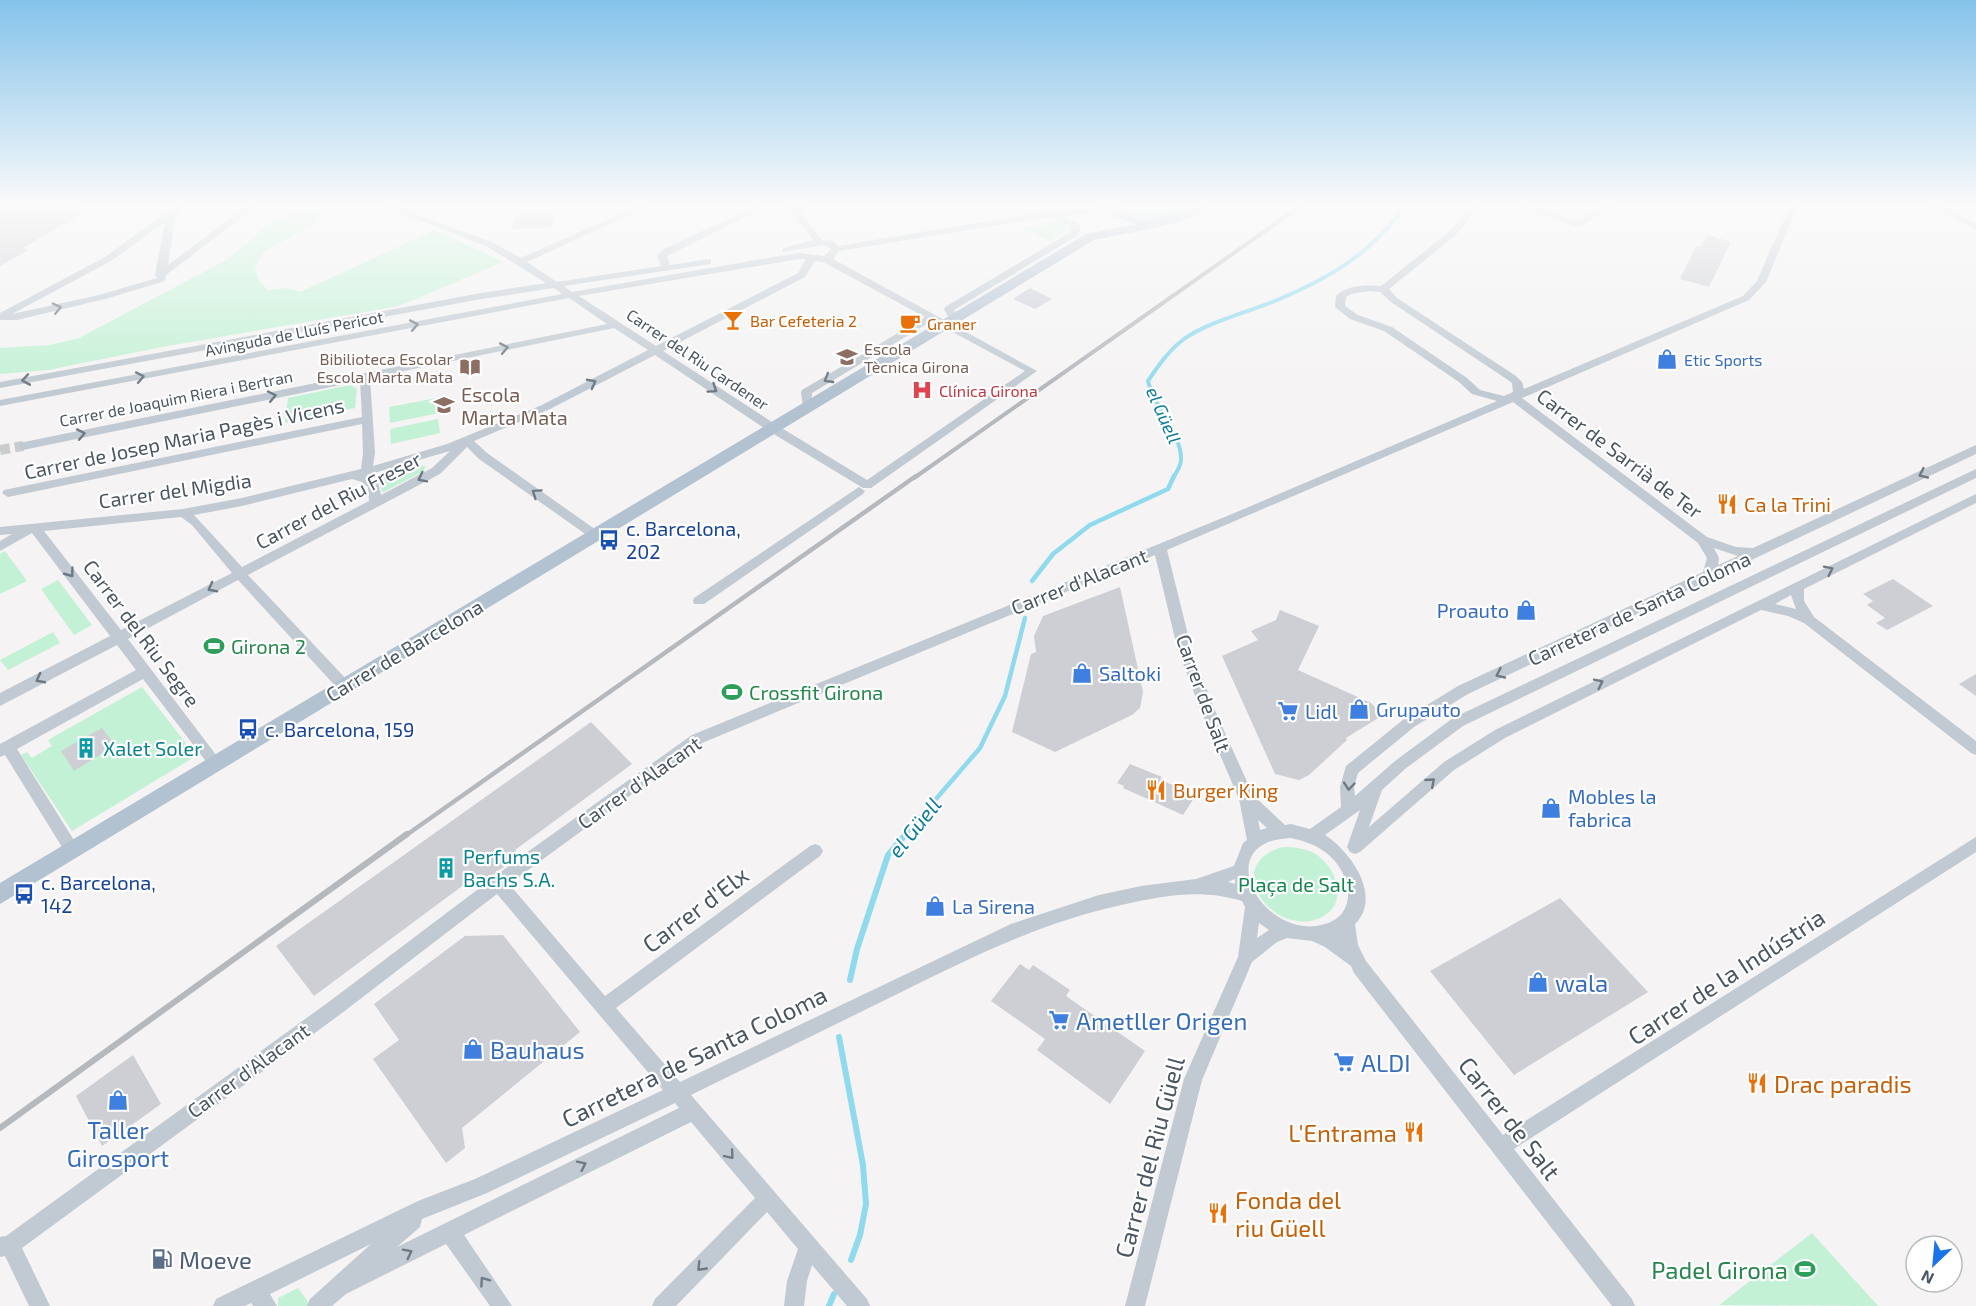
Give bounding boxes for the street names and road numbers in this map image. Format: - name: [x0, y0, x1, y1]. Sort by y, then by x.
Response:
- street label: Carrer del Riu Cardener: [623, 304, 773, 414]
- street label: Avinguda de Lluís Pericot: [203, 306, 385, 360]
- street label: Carrer de Joaquim Riera i Bertran: [58, 366, 294, 430]
- street label: Carrer de Sarrià de Ter: [1533, 383, 1707, 523]
- street label: Carrer de Josep Maria Pagès i Vicens: [22, 392, 346, 484]
- street label: Carrer del Riu Freser: [251, 446, 425, 554]
- street label: Carrer del Migdia: [97, 467, 253, 513]
- street label: Carrer d'Alacant: [1007, 543, 1151, 619]
- street label: Carretera de Santa Coloma: [1524, 546, 1754, 670]
- street label: Carrer del Riu Segre: [79, 555, 205, 711]
- street label: Carrer de Barcelona: [321, 594, 487, 706]
- street label: Carrer de Salt: [1172, 631, 1236, 755]
- street label: Carrer d'Alacant: [573, 730, 706, 833]
- street label: Carrer d'Elx: [636, 860, 754, 958]
- street label: Carrer de la Indústria: [1622, 902, 1830, 1050]
- street label: Carretera de Santa Coloma: [557, 979, 831, 1133]
- street label: Carrer d'Alacant: [182, 1017, 314, 1122]
- street label: Carrer de Salt: [1453, 1051, 1567, 1185]
- street label: Carrer del Riu Güell: [1108, 1053, 1190, 1261]

